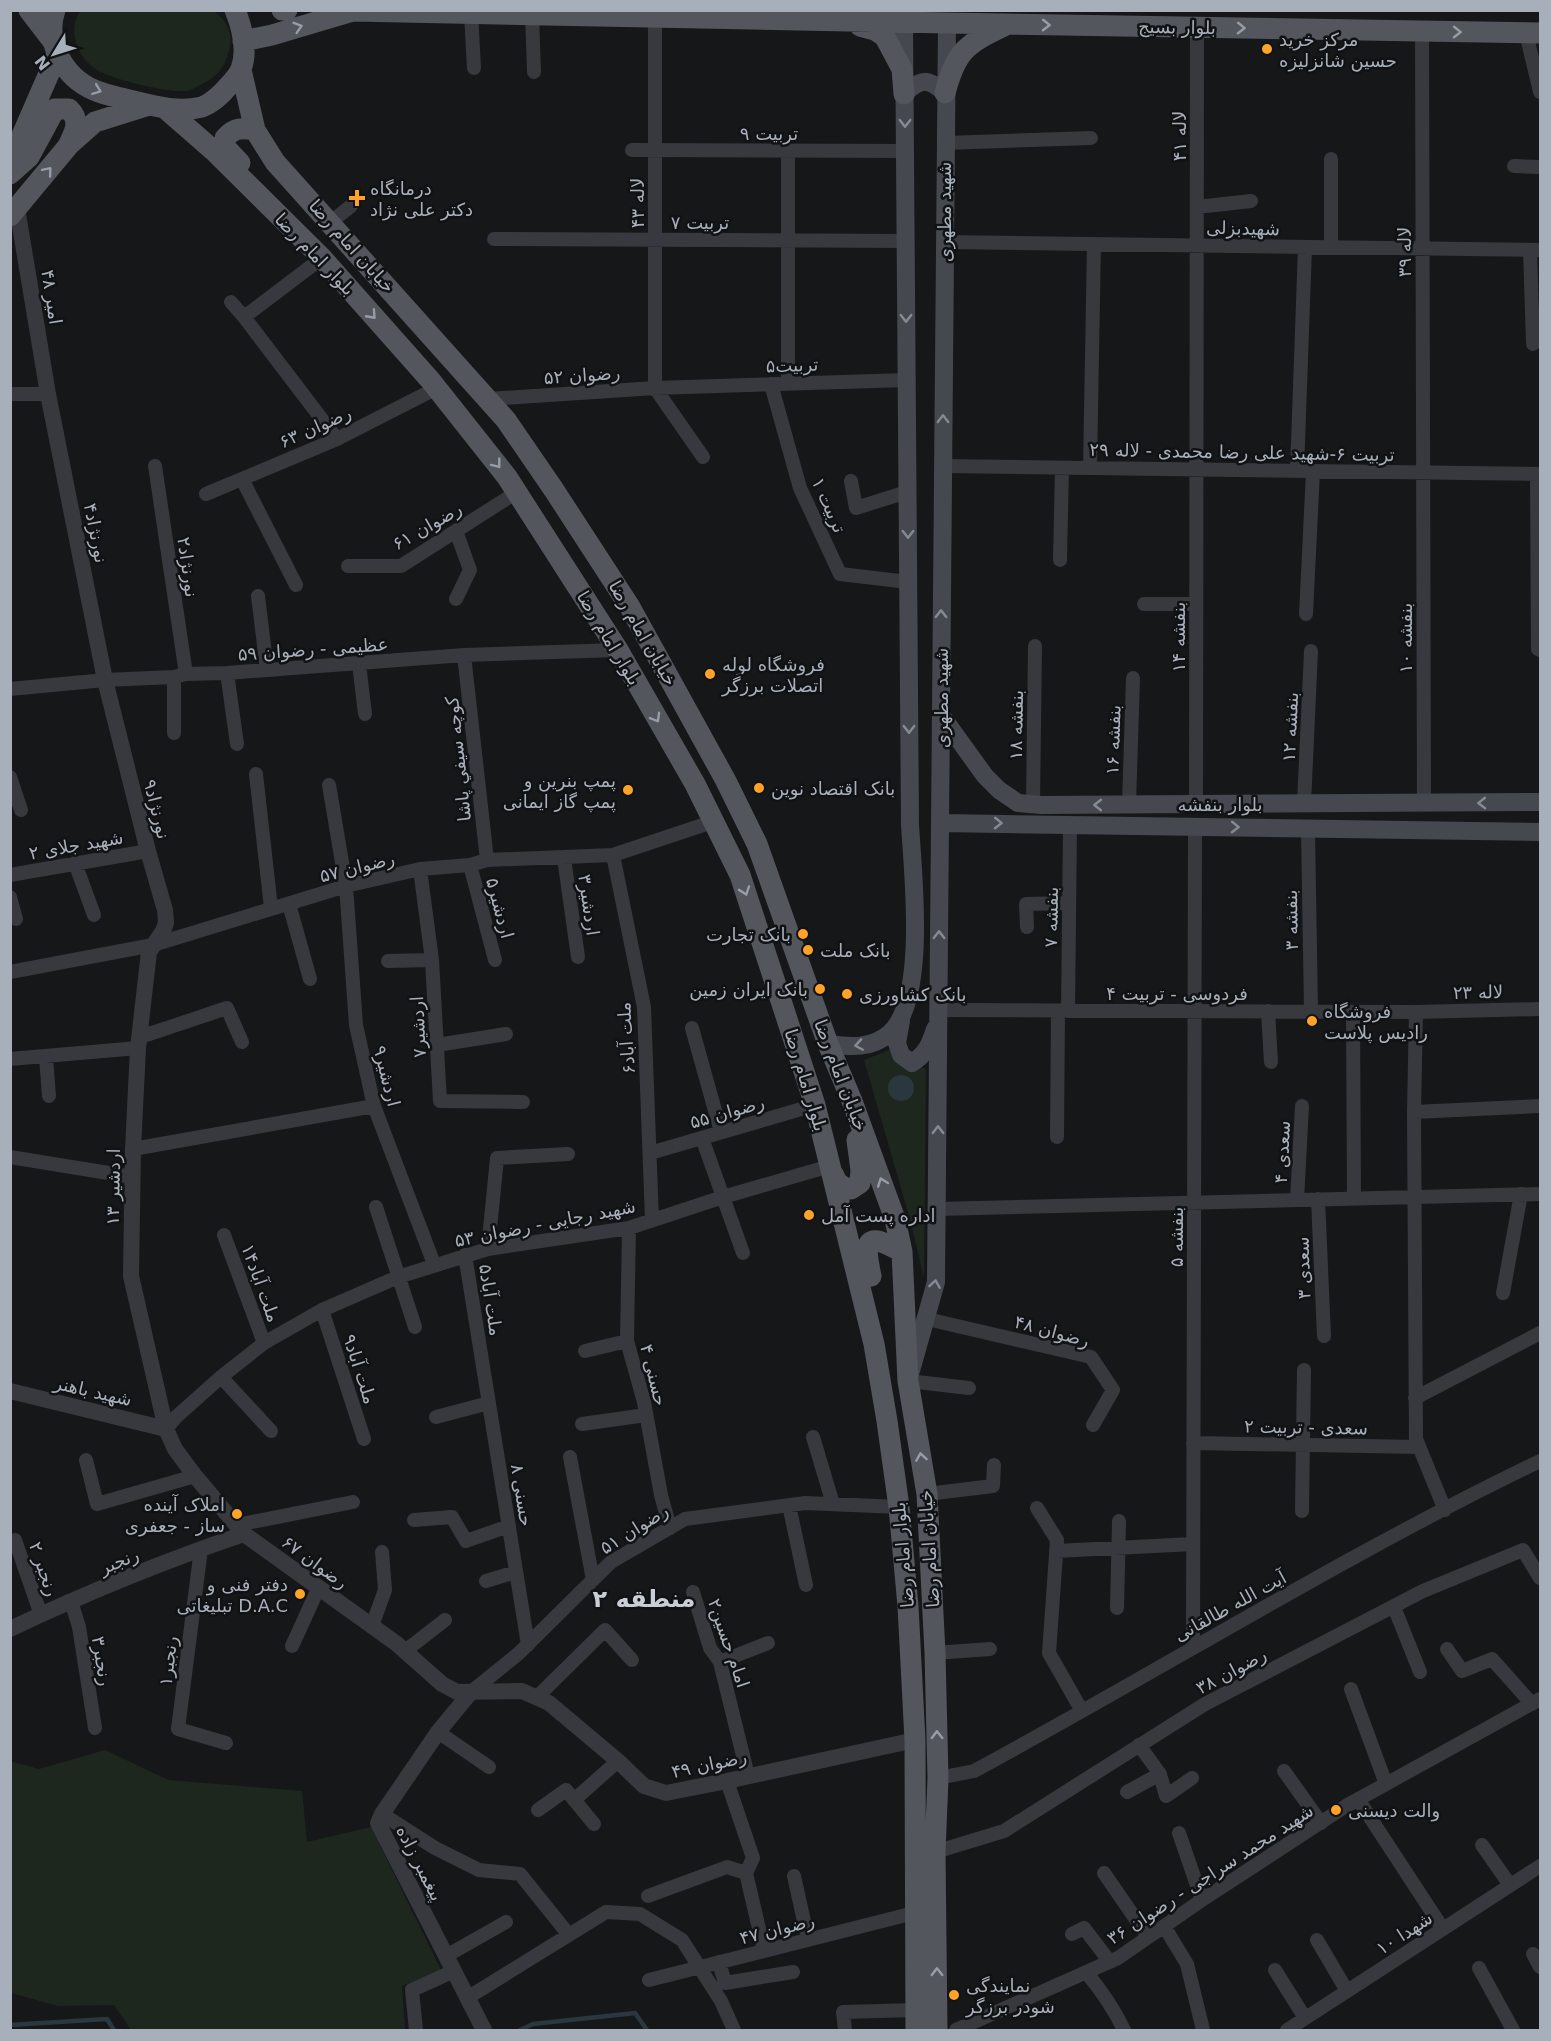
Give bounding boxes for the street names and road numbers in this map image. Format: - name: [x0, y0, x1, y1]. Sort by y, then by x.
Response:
- street label: بلوار بسیج: [1138, 16, 1216, 39]
- street label: لاله ۴۱: [1169, 111, 1190, 161]
- street label: تربیت ۹: [740, 123, 798, 145]
- street label: شهید مطهری: [934, 162, 956, 262]
- street label: لاله ۴۳: [627, 178, 648, 228]
- street label: خیابان امام رضا: [305, 195, 399, 297]
- street label: بلوار امام رضا: [270, 209, 359, 300]
- street label: تربیت ۷: [671, 212, 729, 234]
- street label: شهیدبزلی: [1206, 217, 1280, 240]
- street label: لاله ۳۹: [1394, 227, 1415, 277]
- street label: امیر ۴۸: [36, 268, 67, 326]
- street label: تربیت۵: [765, 354, 819, 377]
- street label: رضوان ۵۲: [543, 362, 621, 389]
- street label: رضوان ۶۳: [276, 402, 355, 453]
- street label: تربیت ۶-شهید علی رضا محمدی - لاله ۲۹: [1089, 439, 1395, 466]
- street label: تربیت ۱: [807, 474, 850, 536]
- street label: رضوان ۶۱: [389, 498, 466, 555]
- street label: نورنژاد۴: [79, 501, 112, 565]
- street label: نورنژاد۲: [172, 536, 203, 599]
- street label: خیابان امام رضا: [604, 577, 682, 689]
- street label: بلوار امام رضا: [572, 587, 645, 689]
- street label: بنفشه ۱۴: [1168, 602, 1189, 672]
- street label: بنفشه ۱۰: [1395, 603, 1416, 673]
- street label: عظیمی - رضوان ۵۹: [237, 633, 389, 666]
- street label: شهید مطهری: [931, 648, 953, 748]
- street label: بنفشه ۱۸: [1005, 690, 1027, 760]
- street label: بنفشه ۱۲: [1278, 691, 1302, 763]
- street label: كوچه سيفي پاشا: [441, 695, 476, 823]
- street label: بنفشه ۱۶: [1101, 704, 1125, 776]
- street label: نورنژاد۹: [139, 777, 175, 841]
- street label: بلوار بنفشه: [1178, 794, 1262, 816]
- street label: شهید جلای ۲: [27, 826, 125, 865]
- street label: رضوان ۵۷: [317, 848, 397, 887]
- street label: اردشیر۳: [573, 873, 604, 937]
- street label: اردشیر۵: [481, 875, 518, 941]
- street label: بنفشه ۷: [1040, 886, 1062, 948]
- street label: بنفشه ۳: [1280, 889, 1302, 951]
- street label: لاله ۲۳: [1453, 981, 1503, 1003]
- street label: فردوسی - تربیت ۴: [1106, 983, 1248, 1005]
- street label: اردشیر۷: [406, 996, 431, 1058]
- street label: ملت آباد۶: [612, 1001, 639, 1075]
- street label: خیابان امام رضا: [810, 1016, 872, 1134]
- street label: بلوار امام رضا: [779, 1026, 832, 1134]
- street label: اردشیر۹: [368, 1043, 405, 1109]
- street label: رضوان ۵۵: [687, 1091, 767, 1134]
- street label: سعدی ۴: [1270, 1120, 1294, 1184]
- street label: اردشیر ۱۳: [102, 1148, 125, 1226]
- street label: شهید رجایی - رضوان ۵۳: [453, 1195, 637, 1252]
- street label: بنفشه ۵: [1166, 1207, 1187, 1267]
- street label: سعدی ۳: [1291, 1236, 1315, 1300]
- street label: ملت آباد۱۴: [237, 1241, 286, 1325]
- street label: ملت آباد۵: [475, 1263, 508, 1337]
- street label: رضوان ۴۸: [1012, 1311, 1092, 1352]
- street label: ملت آباد۹: [339, 1331, 382, 1407]
- street label: حسنی ۴: [636, 1342, 672, 1408]
- street label: شهید باهنر: [51, 1372, 134, 1411]
- street label: سعدی - تربیت ۲: [1244, 1415, 1368, 1440]
- street label: حسنی ۸: [507, 1462, 537, 1528]
- street label: خیابان امام رضا: [914, 1489, 944, 1609]
- street label: رضوان ۵۱: [596, 1500, 673, 1559]
- street label: بلوار امام رضا: [888, 1501, 919, 1609]
- street label: رضوان ۶۷: [277, 1531, 352, 1594]
- street label: رنجبر ۲: [24, 1539, 63, 1599]
- street label: رنجبر: [95, 1544, 142, 1580]
- street label: آیت الله طالقانی: [1170, 1565, 1291, 1646]
- street label: امام حسین۲: [703, 1596, 754, 1691]
- street label: رنجبر۳: [87, 1634, 116, 1688]
- street label: رنجبر۱: [155, 1635, 182, 1687]
- street label: رضوان ۳۸: [1192, 1644, 1270, 1699]
- street label: رضوان ۴۹: [669, 1746, 749, 1783]
- street label: شهید محمد سراجی - رضوان ۳۶: [1103, 1799, 1318, 1949]
- street label: پیغمبر زاده: [391, 1822, 448, 1905]
- street label: شهدا ۱۰: [1372, 1907, 1437, 1960]
- street label: رضوان ۴۷: [737, 1910, 817, 1949]

